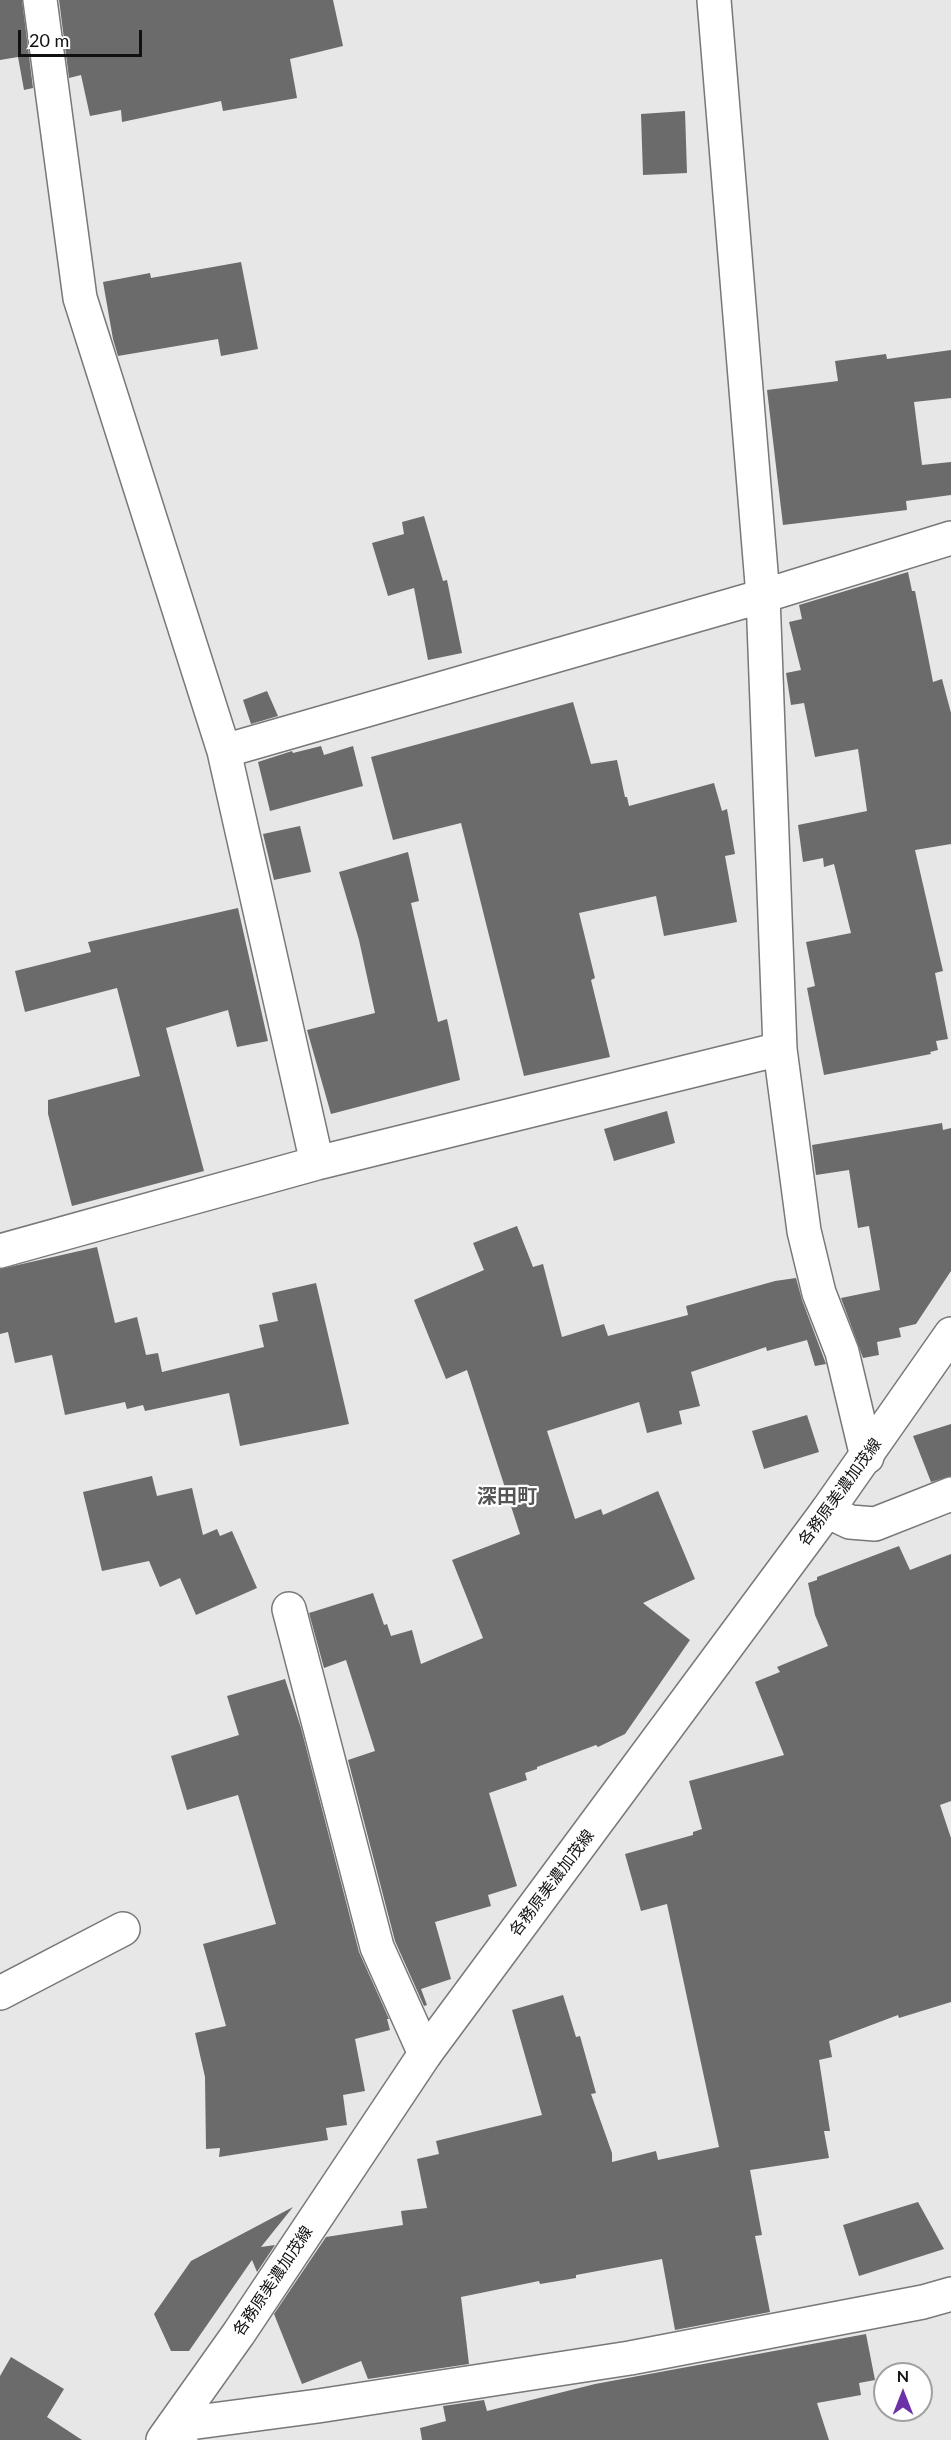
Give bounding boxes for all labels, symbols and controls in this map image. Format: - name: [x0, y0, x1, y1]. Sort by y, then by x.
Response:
- scale bar: [21, 18, 146, 56]
- text: 20 m: [29, 29, 69, 51]
- street label: 各務原美濃加茂線: [795, 1435, 885, 1549]
- district label: 深田町: [477, 1485, 537, 1509]
- street label: 各務原美濃加茂線: [506, 1826, 598, 1940]
- street label: 各務原美濃加茂線: [229, 2223, 317, 2339]
- north arrow: [873, 2362, 933, 2422]
- text: N: [897, 2366, 909, 2385]

